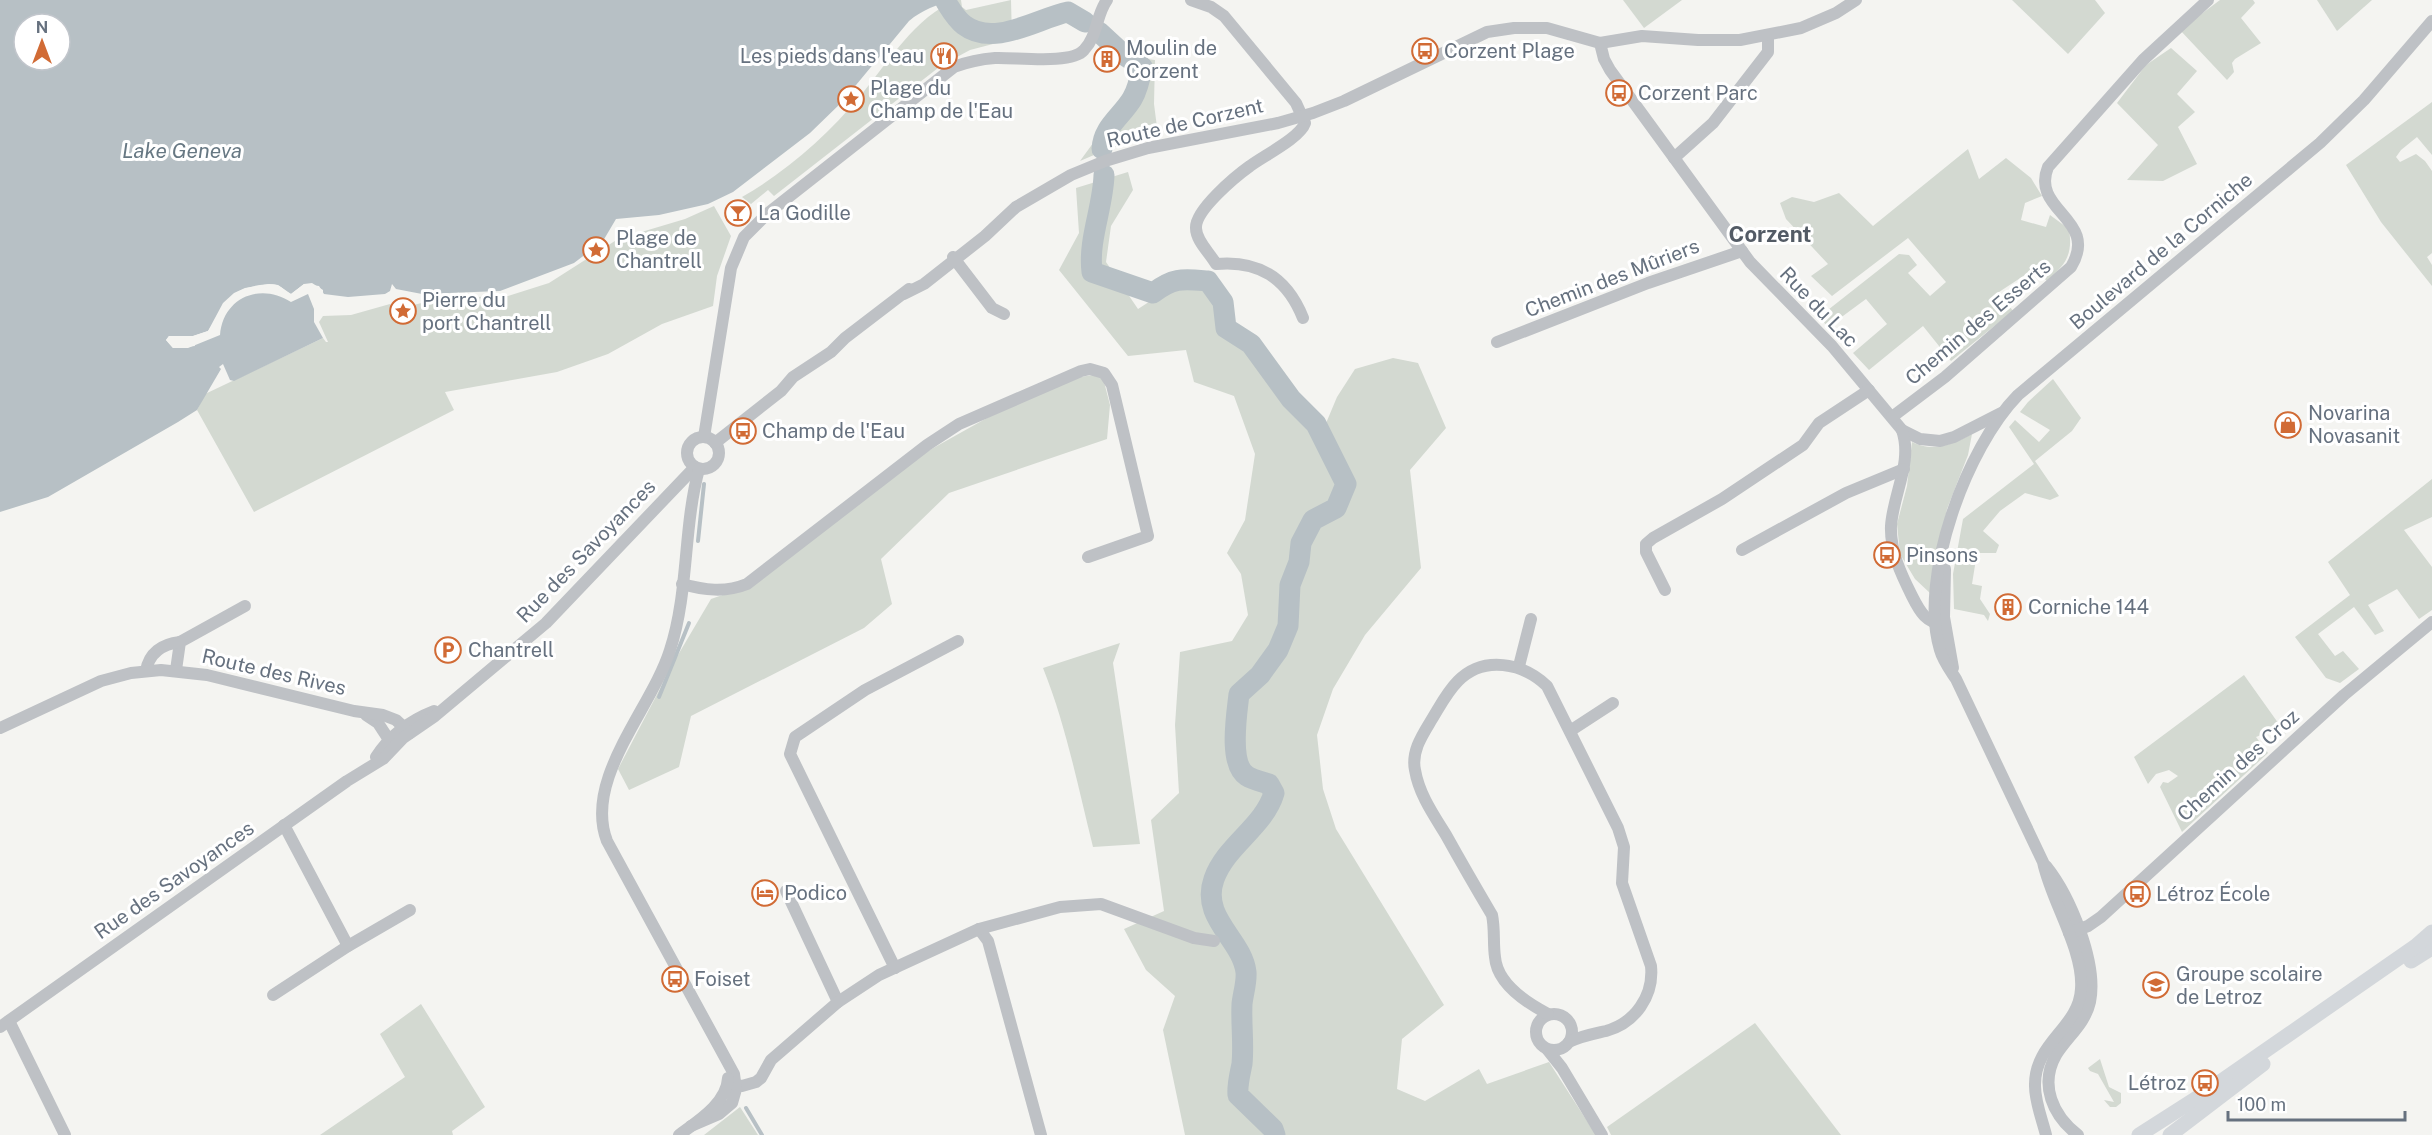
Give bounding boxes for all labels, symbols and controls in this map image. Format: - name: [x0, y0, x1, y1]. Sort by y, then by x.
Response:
- north arrow: [12, 12, 72, 72]
- text: N: [36, 18, 48, 37]
- place label: Moulin de Corzent: [1126, 36, 1217, 83]
- bus stop icon: Corzent Plage: [1410, 36, 1440, 66]
- place label: Corzent Plage: [1444, 39, 1575, 63]
- restaurant icon: Les pieds dans l'eau: [929, 41, 959, 71]
- place label: Les pieds dans l'eau: [740, 44, 924, 68]
- building icon: Moulin de Corzent: [1092, 44, 1122, 74]
- place label: Plage du Champ de l'Eau: [870, 76, 1013, 123]
- bus stop icon: Corzent Parc: [1604, 78, 1634, 108]
- place label: Corzent Parc: [1638, 81, 1758, 105]
- place icon: Plage du Champ de l'Eau: [836, 84, 866, 114]
- street label: Route de Corzent: [1104, 93, 1266, 153]
- water label: Lake Geneva: [122, 138, 242, 163]
- street label: Boulevard de la Corniche: [2065, 168, 2257, 334]
- bar icon: La Godille: [723, 198, 753, 228]
- place label: La Godille: [758, 201, 851, 225]
- district label: Corzent: [1729, 221, 1811, 247]
- place label: Plage de Chantrell: [616, 226, 702, 273]
- street label: Chemin des Mûriers: [1521, 234, 1703, 322]
- place icon: Plage de Chantrell: [581, 235, 611, 265]
- street label: Chemin des Esserts: [1900, 254, 2056, 390]
- street label: Rue du Lac: [1775, 262, 1863, 352]
- place label: Pierre du port Chantrell: [422, 288, 551, 335]
- place icon: Pierre du port Chantrell: [388, 296, 418, 326]
- place label: Novarina Novasanit: [2308, 401, 2400, 448]
- shop icon: Novarina Novasanit: [2273, 410, 2303, 440]
- bus stop icon: Champ de l'Eau: [728, 416, 758, 446]
- place label: Champ de l'Eau: [762, 419, 905, 443]
- street label: Rue des Savoyances: [512, 475, 660, 627]
- bus stop icon: Pinsons: [1872, 540, 1902, 570]
- place label: Pinsons: [1906, 543, 1978, 567]
- building icon: Corniche 144: [1993, 592, 2023, 622]
- place label: Corniche 144: [2028, 595, 2149, 619]
- parking icon: Chantrell: [433, 635, 463, 665]
- place label: Chantrell: [468, 638, 554, 662]
- street label: Route des Rives: [200, 644, 348, 700]
- street label: Chemin des Croz: [2172, 704, 2304, 826]
- street label: Rue des Savoyances: [90, 816, 258, 944]
- hotel icon: Podico: [750, 878, 780, 908]
- bus stop icon: Létroz École: [2122, 879, 2152, 909]
- place label: Podico: [784, 881, 847, 905]
- place label: Létroz École: [2156, 881, 2270, 906]
- place label: Groupe scolaire de Letroz: [2176, 962, 2323, 1009]
- bus stop icon: Foiset: [660, 964, 690, 994]
- place label: Foiset: [694, 967, 751, 991]
- school or university icon: Groupe scolaire de Letroz: [2141, 970, 2171, 1000]
- bus stop icon: Létroz: [2190, 1068, 2220, 1098]
- place label: Létroz: [2128, 1071, 2186, 1095]
- scale bar: [2228, 1084, 2405, 1122]
- text: 100 m: [2237, 1094, 2286, 1115]

